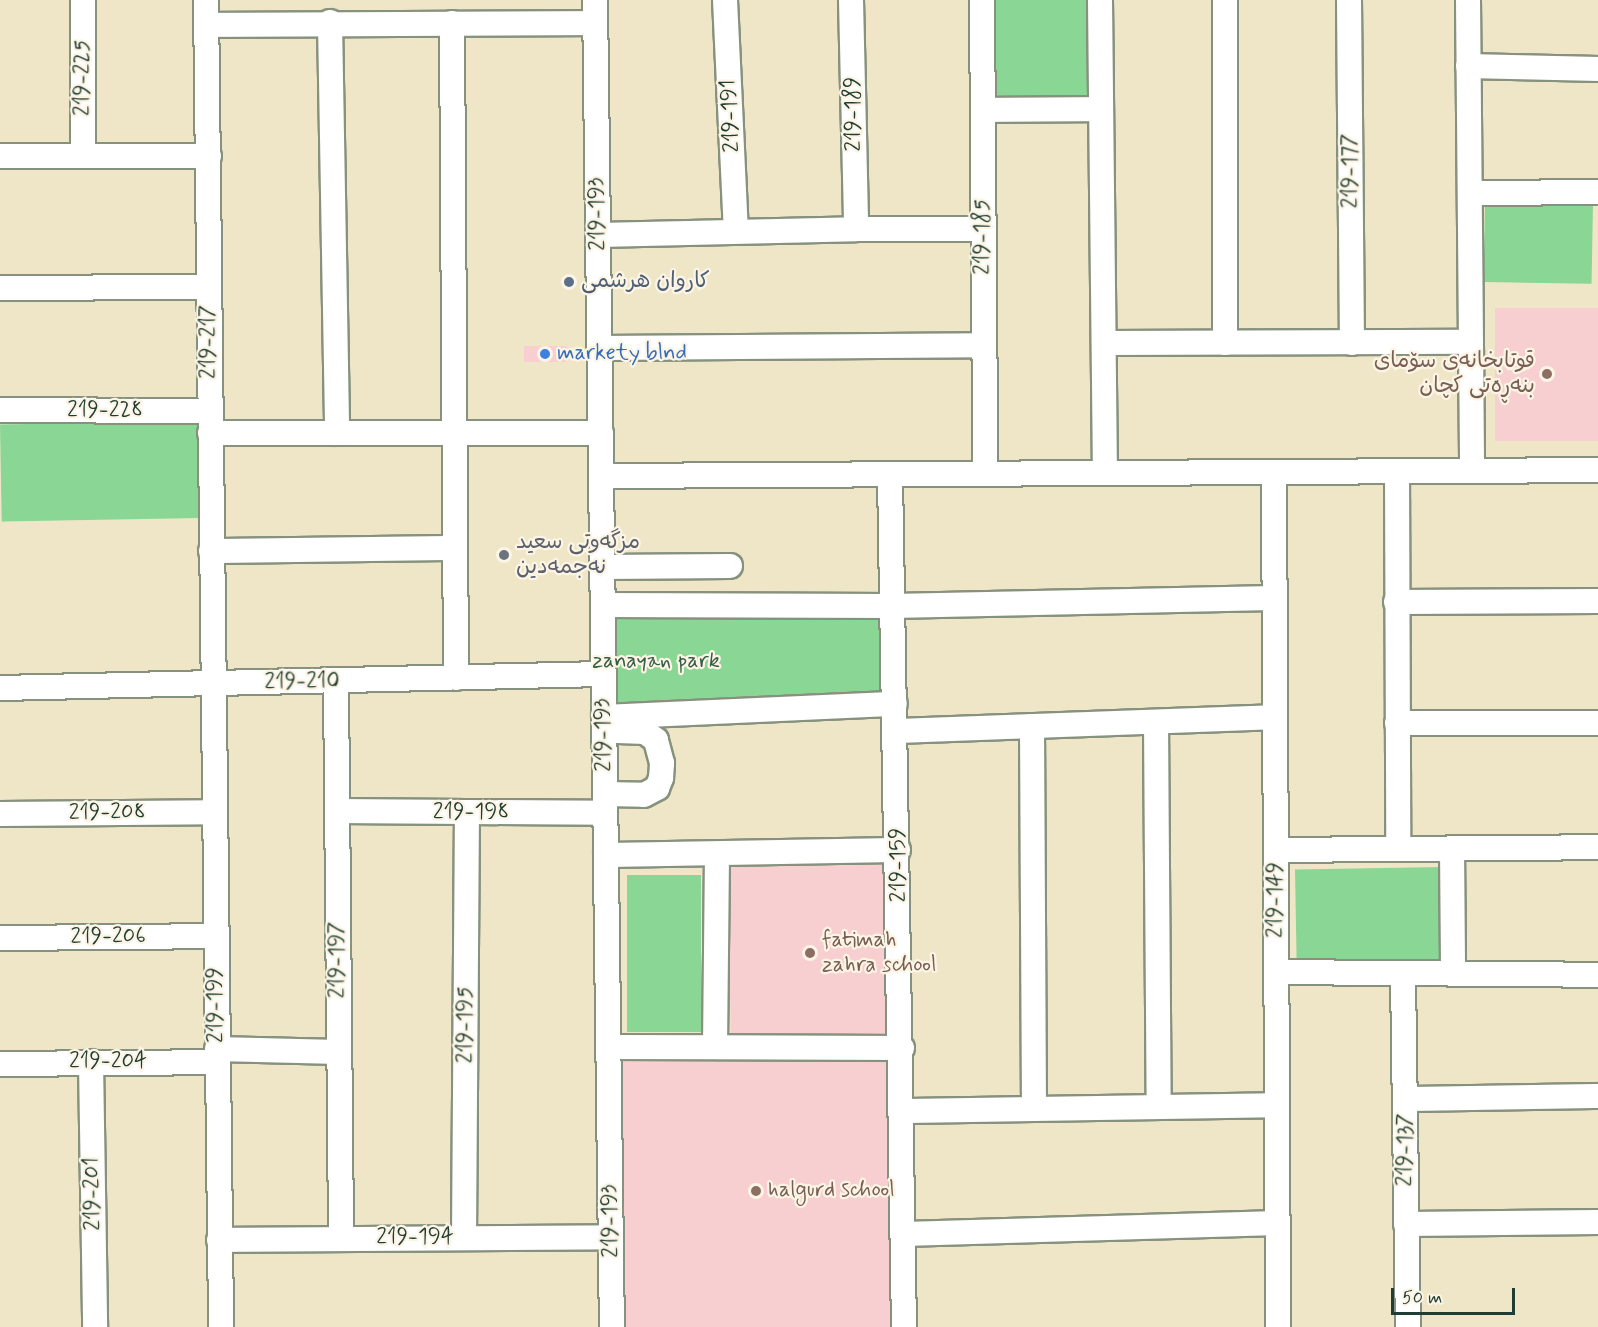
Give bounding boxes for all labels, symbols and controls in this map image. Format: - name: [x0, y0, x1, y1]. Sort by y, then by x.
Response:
- street label: 219-225: [70, 40, 96, 116]
- street label: 219-189: [840, 76, 868, 152]
- street label: 219-191: [716, 79, 746, 153]
- street label: 219-177: [1338, 134, 1364, 208]
- street label: 219-193: [584, 177, 612, 251]
- street label: 219-185: [970, 199, 996, 275]
- place label: كاروان هرشمی: [581, 269, 710, 295]
- marker: كاروان هرشمی: [562, 275, 576, 289]
- street label: 219-217: [196, 305, 222, 379]
- place label: markety blnd: [557, 341, 689, 367]
- marker: markety blnd: [538, 347, 552, 361]
- place label: قوتابخانەی سۆمای بنەڕەتی کچان: [1374, 348, 1535, 400]
- marker: قوتابخانەی سۆمای بنەڕەتی کچان: [1540, 367, 1554, 381]
- street label: 219-228: [67, 398, 143, 424]
- place label: مزگەوتی سعید نەجمەدین: [516, 529, 640, 580]
- marker: مزگەوتی سعید نەجمەدین: [497, 548, 511, 562]
- park label: zanayan park: [593, 649, 719, 675]
- street label: 219-210: [264, 668, 340, 696]
- street label: 219-193: [590, 698, 618, 772]
- street label: 219-208: [68, 799, 146, 827]
- street label: 219-198: [433, 800, 509, 826]
- street label: 219-159: [885, 827, 913, 903]
- street label: 219-149: [1263, 862, 1289, 938]
- street label: 219-197: [325, 922, 351, 998]
- street label: 219-206: [70, 923, 146, 951]
- place label: fatimah zahra school: [822, 927, 936, 978]
- marker: fatimah zahra school: [803, 946, 817, 960]
- street label: 219-199: [202, 967, 230, 1043]
- street label: 219-195: [453, 987, 479, 1063]
- street label: 219-204: [69, 1049, 147, 1075]
- street label: 219-137: [1392, 1113, 1420, 1187]
- street label: 219-201: [79, 1157, 107, 1231]
- place label: halgurd school: [768, 1178, 896, 1204]
- street label: 219-193: [597, 1184, 625, 1258]
- marker: halgurd school: [749, 1184, 763, 1198]
- street label: 219-194: [376, 1225, 454, 1251]
- scale bar: [1394, 1276, 1518, 1314]
- text: 50 m: [1402, 1286, 1442, 1310]

